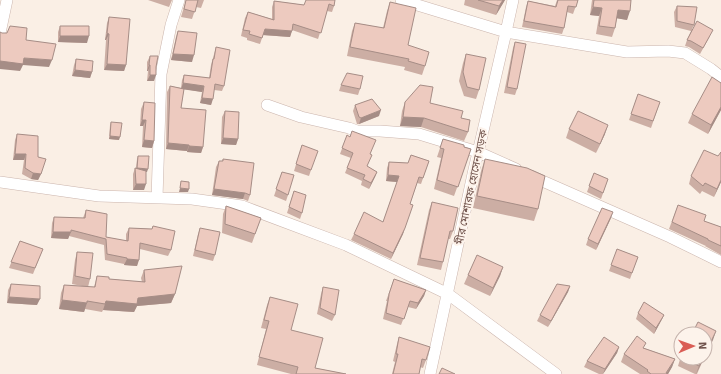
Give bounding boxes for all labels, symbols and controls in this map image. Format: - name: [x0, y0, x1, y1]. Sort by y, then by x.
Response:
- street label: মীর মোশারফ হোসেন সড়ক: [453, 128, 490, 247]
- north arrow: [673, 326, 713, 366]
- text: N: [696, 342, 709, 350]

